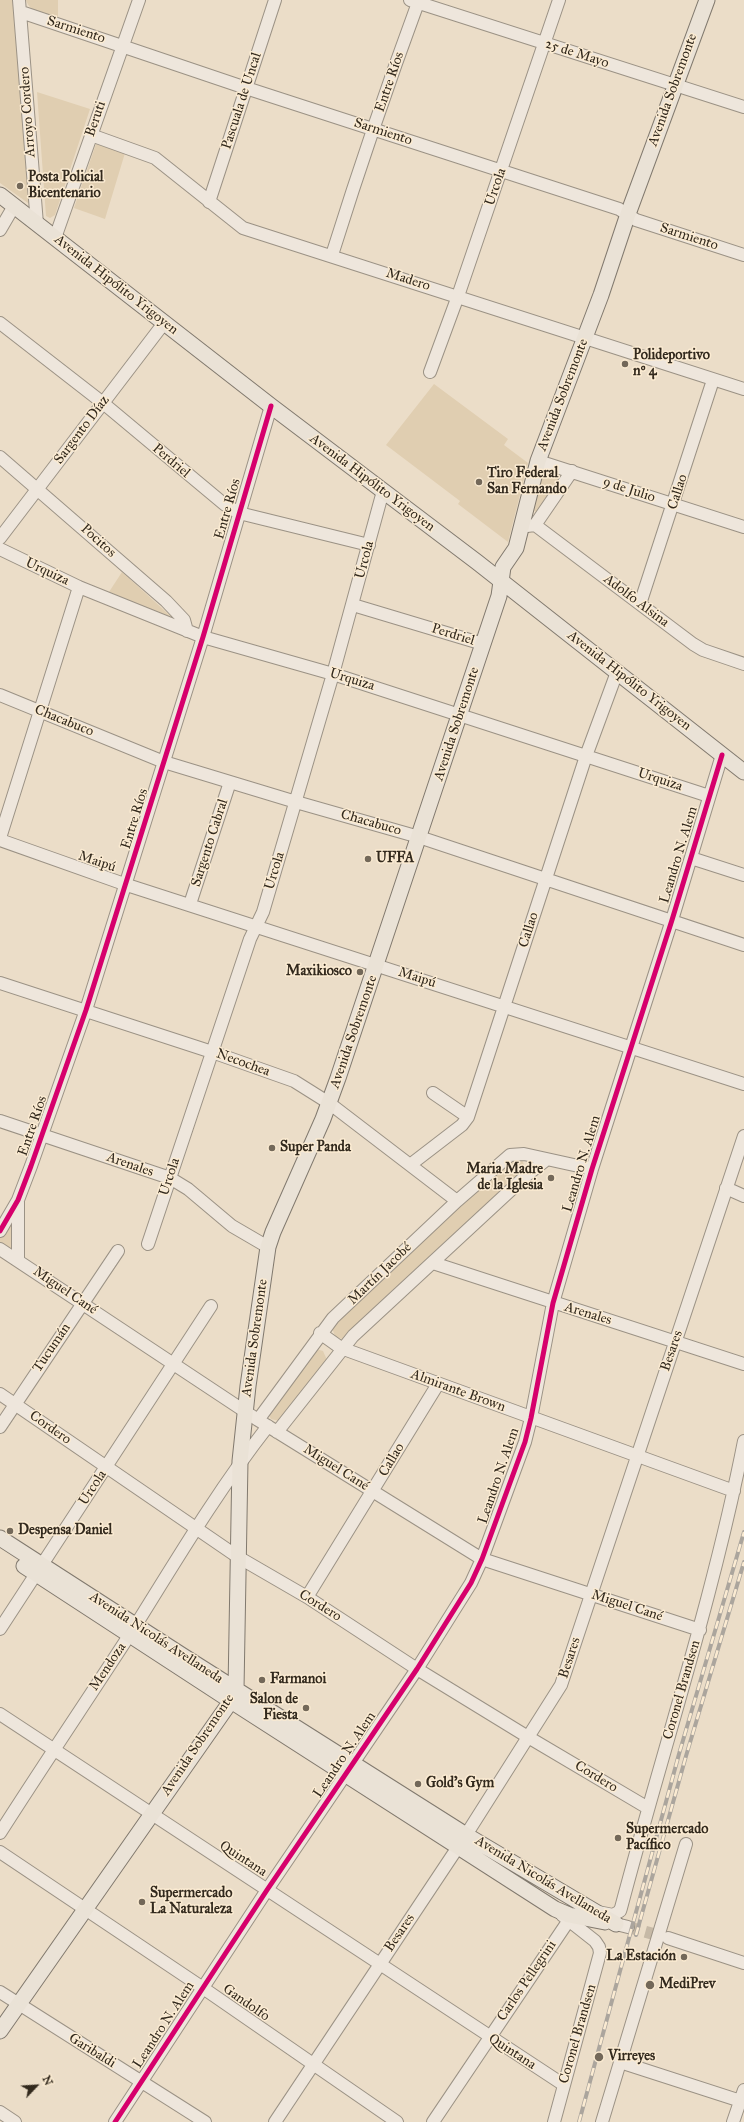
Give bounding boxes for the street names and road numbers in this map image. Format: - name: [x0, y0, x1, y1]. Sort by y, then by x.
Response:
- street label: Sarmiento: [45, 13, 107, 47]
- street label: Avenida Sobremonte: [645, 31, 701, 149]
- street label: 25 de Mayo: [543, 36, 611, 72]
- street label: Entre Ríos: [372, 50, 408, 114]
- street label: Pascuala de Uncal: [218, 51, 266, 151]
- street label: Arroyo Cordero: [16, 66, 40, 158]
- street label: Beruti: [82, 99, 110, 139]
- street label: Sarmiento: [352, 115, 414, 149]
- street label: Urcola: [482, 166, 510, 208]
- street label: Sarmiento: [658, 220, 720, 254]
- street label: Avenida Hipólito Yrigoyen: [51, 232, 181, 338]
- street label: Madero: [384, 265, 432, 295]
- street label: Avenida Sobremonte: [534, 337, 592, 453]
- street label: Sargento Díaz: [51, 392, 113, 468]
- street label: Avenida Hipólito Yrigoyen: [306, 430, 438, 536]
- street label: Perdriel: [149, 440, 193, 482]
- street label: Callao: [664, 472, 692, 512]
- street label: 9 de Julio: [601, 474, 657, 506]
- street label: Entre Ríos: [211, 477, 245, 541]
- street label: Pocitos: [77, 521, 119, 561]
- street label: Urcola: [352, 539, 378, 581]
- street label: Urquiza: [22, 555, 72, 589]
- street label: Adolfo Alsina: [600, 571, 672, 631]
- street label: Perdriel: [429, 620, 477, 650]
- street label: Avenida Hipólito Yrigoyen: [564, 628, 694, 734]
- street label: Urquiza: [327, 665, 377, 695]
- street label: Avenida Sobremonte: [431, 665, 483, 783]
- street label: Chacabuco: [32, 702, 96, 740]
- street label: Urquiza: [635, 765, 685, 795]
- street label: Entre Ríos: [118, 787, 152, 851]
- street label: Sargento Cabral: [188, 797, 232, 889]
- street label: Leandro N. Alem: [656, 805, 702, 905]
- street label: Chacabuco: [339, 806, 403, 840]
- street label: Maipú: [76, 848, 118, 876]
- street label: Urcola: [261, 850, 289, 892]
- street label: Callao: [515, 910, 543, 950]
- street label: Maipú: [396, 964, 438, 992]
- street label: Avenida Sobremonte: [327, 973, 381, 1091]
- street label: Necochea: [214, 1046, 272, 1080]
- street label: Entre Ríos: [15, 1094, 51, 1158]
- street label: Leandro N. Alem: [559, 1114, 605, 1214]
- street label: Arenales: [104, 1149, 156, 1181]
- street label: Urcola: [156, 1156, 184, 1198]
- street label: Martín Jacobé: [345, 1240, 415, 1308]
- street label: Miguel Cané: [30, 1263, 100, 1319]
- street label: Avenida Sobremonte: [238, 1278, 272, 1398]
- street label: Arenales: [562, 1299, 614, 1329]
- street label: Tucumán: [30, 1320, 74, 1376]
- street label: Besares: [657, 1328, 687, 1374]
- street label: Almirante Brown: [408, 1366, 508, 1416]
- street label: Cordero: [26, 1408, 74, 1448]
- street label: Leandro N. Alem: [475, 1426, 523, 1526]
- street label: Callao: [376, 1440, 408, 1480]
- street label: Miguel Cané: [300, 1441, 372, 1495]
- street label: Urcola: [75, 1467, 111, 1509]
- street label: Cordero: [296, 1586, 344, 1626]
- street label: Miguel Cané: [589, 1587, 665, 1625]
- street label: Avenida Nicolás Avellaneda: [86, 1588, 226, 1688]
- street label: Besares: [555, 1635, 585, 1681]
- street label: Coronel Brandsen: [660, 1638, 704, 1742]
- street label: Mendoza: [86, 1640, 130, 1694]
- street label: Avenida Sobremonte: [158, 1691, 238, 1799]
- street label: Leandro N. Alem: [310, 1709, 380, 1801]
- street label: Cordero: [572, 1758, 620, 1796]
- street label: Avenida Nicolás Avellaneda: [472, 1833, 614, 1927]
- street label: Quintana: [216, 1838, 270, 1880]
- street label: Besares: [381, 1911, 419, 1955]
- street label: Carlos Pellegrini: [494, 1938, 560, 2024]
- street label: Leandro N. Alem: [130, 1978, 198, 2072]
- street label: Gandolfo: [219, 1981, 273, 2025]
- street label: Coronel Brandsen: [556, 1982, 600, 2086]
- street label: Garibaldi: [65, 2030, 119, 2072]
- street label: Quintana: [485, 2031, 539, 2073]

